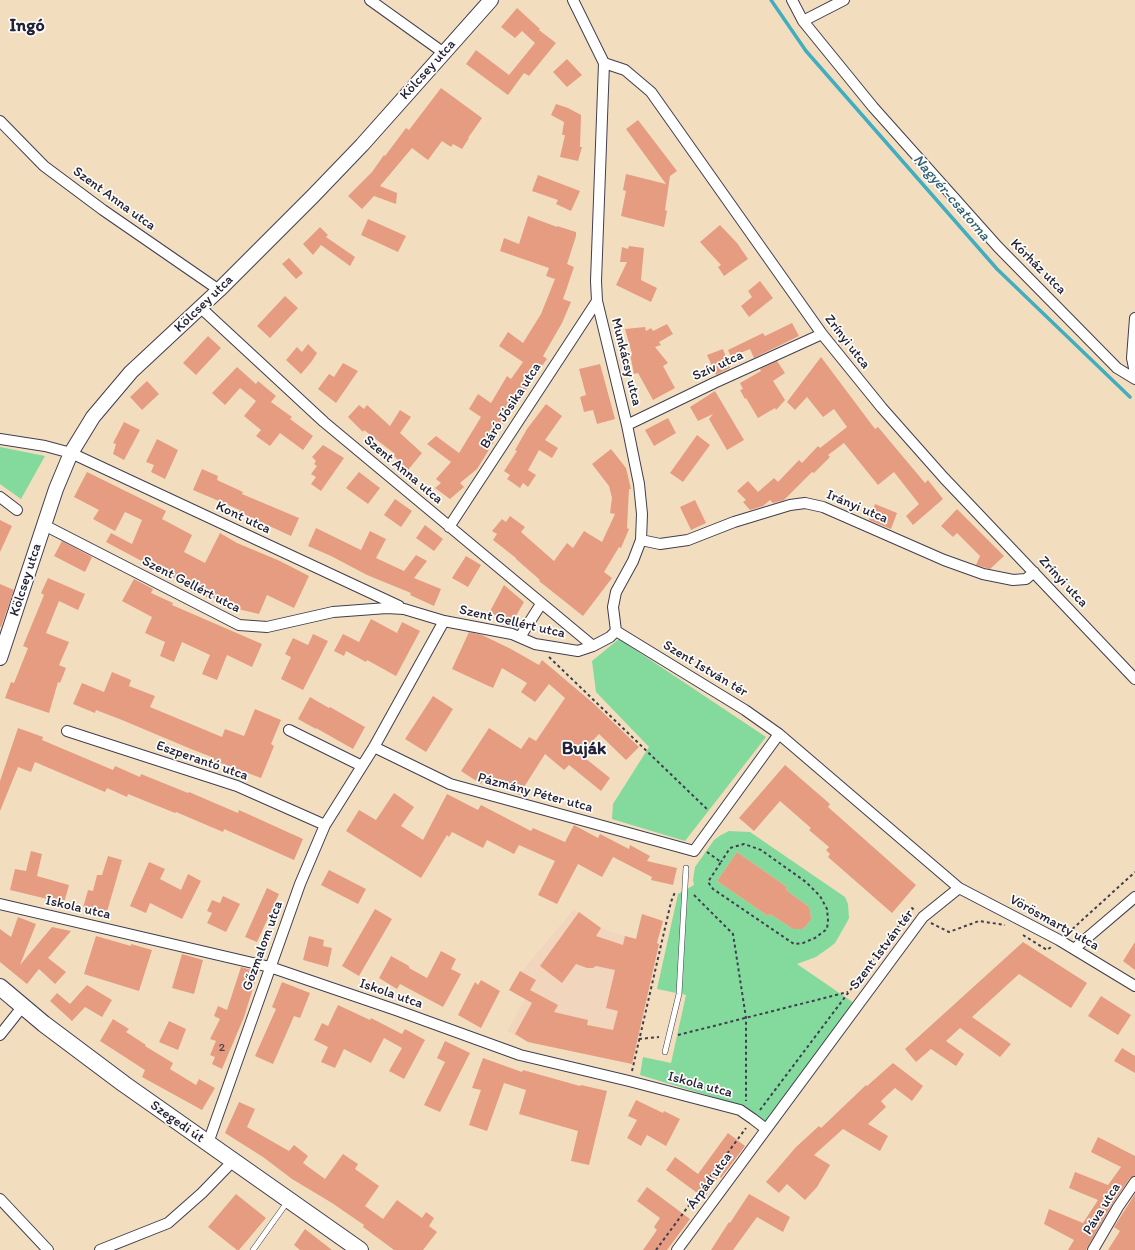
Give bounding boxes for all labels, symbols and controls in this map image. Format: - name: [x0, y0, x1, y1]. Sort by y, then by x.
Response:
- district label: Ingó: [9, 15, 45, 37]
- street label: Kölcsey utca: [397, 36, 459, 104]
- water label: Nagyér-csatorna: [909, 151, 993, 245]
- street label: Szent Anna utca: [69, 163, 159, 235]
- street label: Kórház utca: [1007, 236, 1069, 298]
- street label: Kölcsey utca: [171, 272, 237, 336]
- street label: Zrínyi utca: [821, 312, 873, 372]
- street label: Munkácsy utca: [607, 316, 645, 408]
- street label: Szív utca: [690, 347, 746, 385]
- street label: Báró Jósika utca: [477, 360, 545, 452]
- street label: Szent Anna utca: [360, 432, 446, 508]
- street label: Irányi utca: [824, 487, 890, 527]
- street label: Kont utca: [213, 498, 273, 538]
- street label: Kölcsey utca: [6, 542, 46, 618]
- street label: Szent Gellért utca: [139, 553, 243, 617]
- street label: Zrínyi utca: [1035, 553, 1091, 611]
- street label: Szent Gellért utca: [457, 602, 567, 642]
- street label: Szent István tér: [660, 637, 750, 701]
- street label: Eszperantó utca: [154, 737, 250, 785]
- district label: Buják: [562, 738, 606, 760]
- street label: Pázmány Péter utca: [476, 770, 594, 816]
- street label: Vörösmarty utca: [1006, 891, 1102, 955]
- street label: Iskola utca: [44, 892, 112, 924]
- street label: Gőzmalom utca: [239, 899, 287, 993]
- street label: Szent István tér: [847, 907, 917, 993]
- street label: Iskola utca: [357, 975, 425, 1013]
- house number: 2: [219, 1041, 225, 1055]
- street label: Iskola utca: [666, 1068, 734, 1102]
- street label: Szegedi út: [147, 1097, 207, 1147]
- street label: Árpád utca: [684, 1149, 736, 1213]
- street label: Páva utca: [1080, 1180, 1124, 1238]

